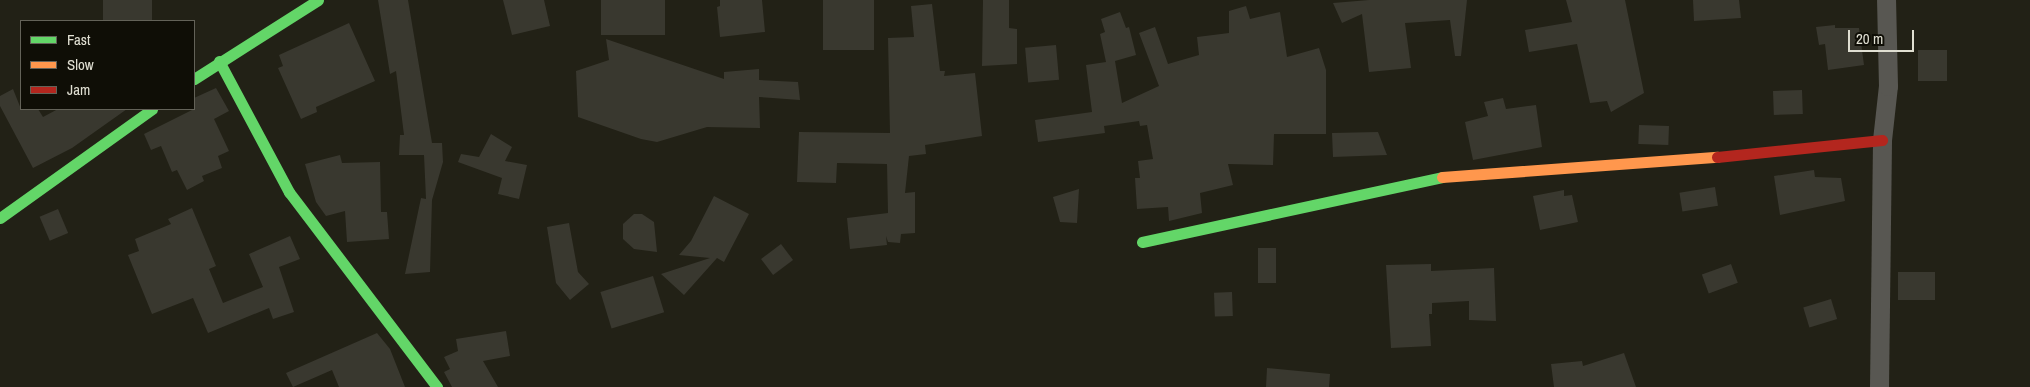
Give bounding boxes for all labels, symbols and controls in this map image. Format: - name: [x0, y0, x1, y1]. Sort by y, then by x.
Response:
- legend: [20, 20, 195, 110]
- scale bar: [1850, 20, 1916, 52]
- text: 20 m: [1856, 28, 1883, 49]
- text: Fast: [67, 29, 90, 50]
- text: Slow: [67, 54, 94, 75]
- text: Jam: [67, 79, 90, 100]

